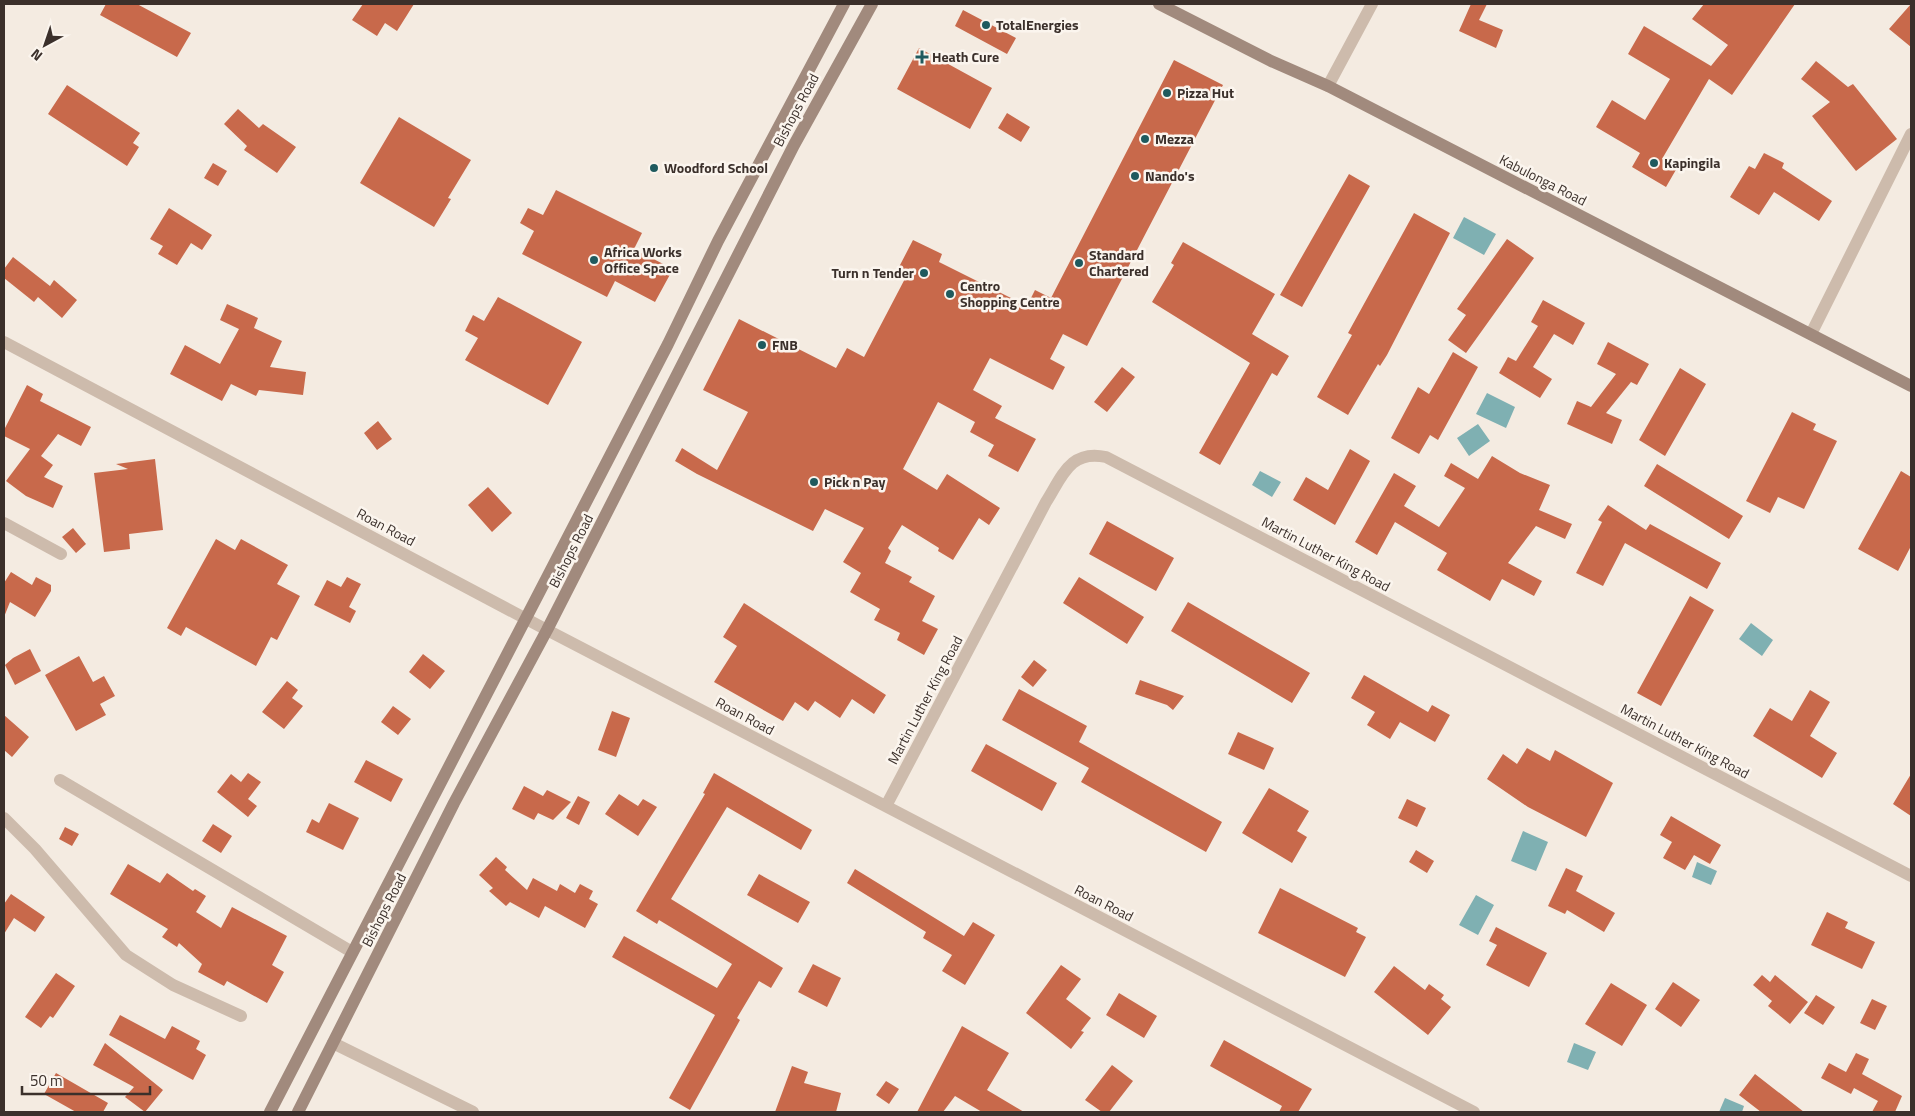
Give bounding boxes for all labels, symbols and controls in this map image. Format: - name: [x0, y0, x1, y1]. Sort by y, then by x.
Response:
- place label: TotalEnergies: [996, 14, 1079, 35]
- marker: TotalEnergies: [980, 19, 992, 31]
- north arrow: [20, 20, 70, 70]
- text: N: [26, 44, 47, 67]
- place label: Heath Cure: [932, 46, 999, 67]
- marker: Heath Cure: [916, 51, 928, 63]
- street label: Bishops Road: [767, 69, 824, 150]
- place label: Pizza Hut: [1177, 82, 1234, 103]
- marker: Pizza Hut: [1161, 87, 1173, 99]
- place label: Mezza: [1155, 128, 1194, 149]
- marker: Mezza: [1139, 133, 1151, 145]
- street label: Kabulonga Road: [1496, 149, 1591, 211]
- place label: Kapingila: [1664, 152, 1720, 173]
- place label: Woodford School: [664, 157, 768, 178]
- marker: Kapingila: [1648, 157, 1660, 169]
- marker: Woodford School: [648, 162, 660, 174]
- place label: Nando's: [1145, 165, 1195, 186]
- marker: Nando's: [1129, 170, 1141, 182]
- place label: Africa Works Office Space: [604, 241, 682, 278]
- place label: Standard Chartered: [1089, 244, 1149, 281]
- marker: Africa Works Office Space: [588, 254, 600, 266]
- marker: Standard Chartered: [1073, 257, 1085, 269]
- place label: Turn n Tender: [831, 262, 914, 283]
- marker: Turn n Tender: [918, 267, 930, 279]
- place label: Centro Shopping Centre: [960, 275, 1060, 312]
- marker: Centro Shopping Centre: [944, 288, 956, 300]
- place label: FNB: [772, 334, 798, 355]
- marker: FNB: [756, 339, 768, 351]
- place label: Pick n Pay: [824, 471, 885, 492]
- marker: Pick n Pay: [808, 476, 820, 488]
- street label: Roan Road: [353, 502, 419, 551]
- street label: Bishops Road: [543, 510, 598, 591]
- street label: Martin Luther King Road: [1258, 511, 1394, 596]
- street label: Martin Luther King Road: [882, 632, 967, 768]
- street label: Roan Road: [712, 691, 778, 740]
- street label: Martin Luther King Road: [1617, 698, 1753, 783]
- street label: Bishops Road: [356, 869, 411, 950]
- street label: Roan Road: [1071, 879, 1137, 926]
- scale bar: [22, 1064, 150, 1096]
- text: 50 m: [30, 1069, 63, 1092]

